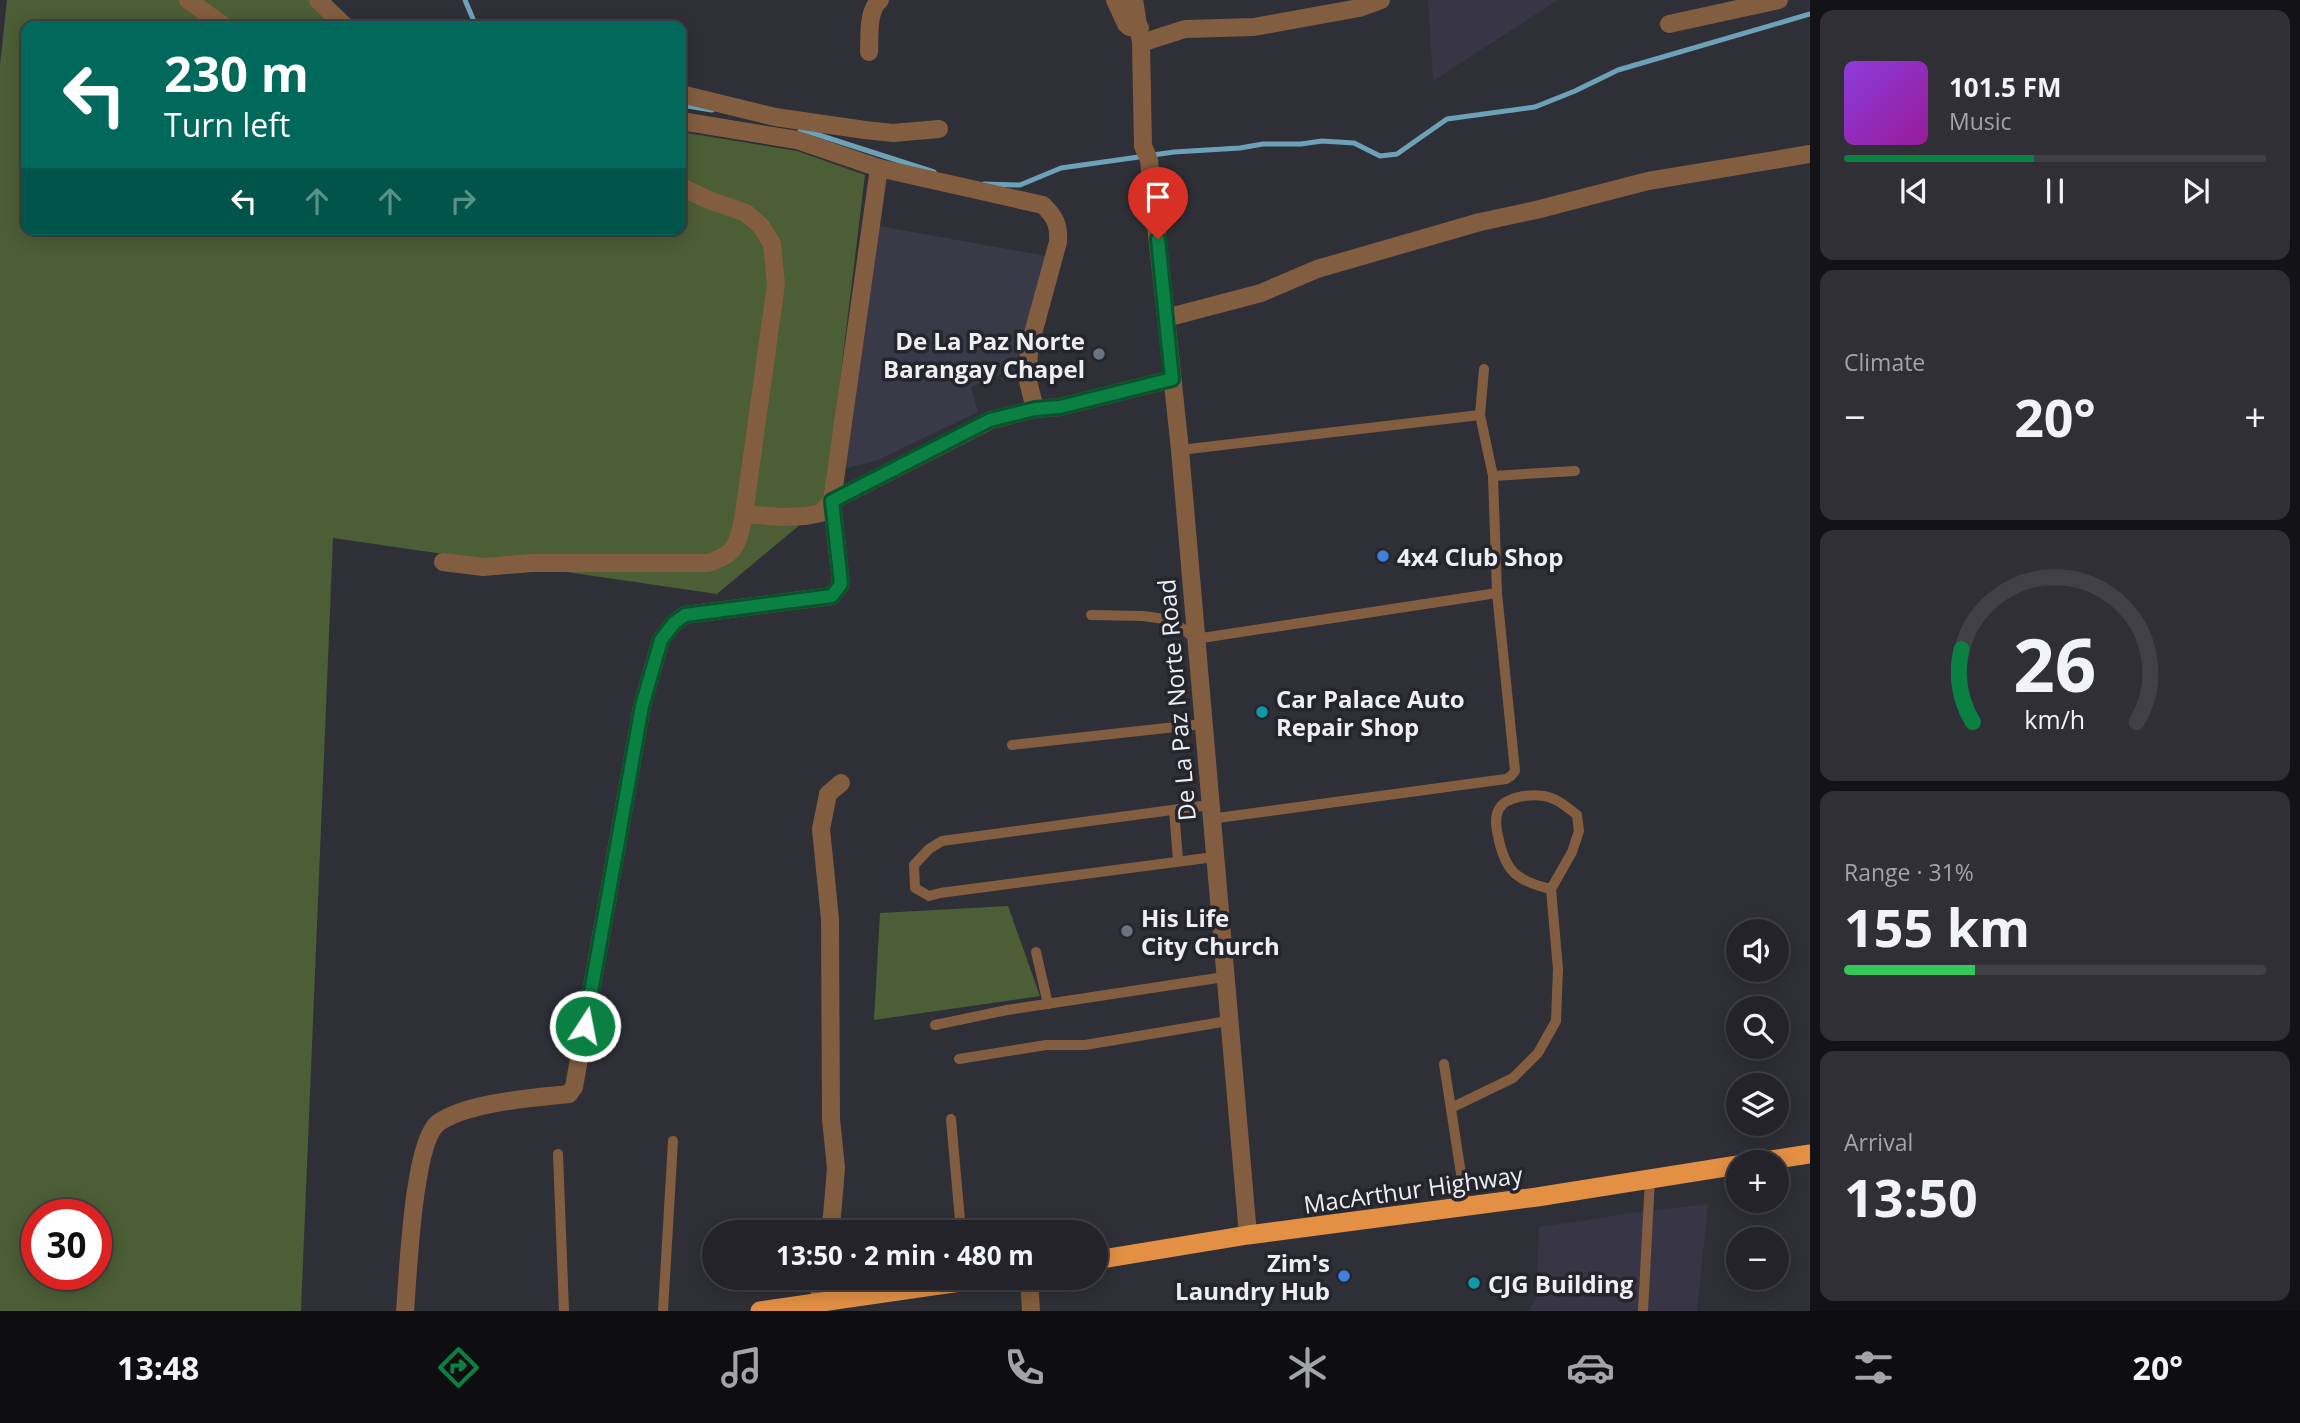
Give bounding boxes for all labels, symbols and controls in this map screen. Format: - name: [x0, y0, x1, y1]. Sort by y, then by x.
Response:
- text: 230 m: [164, 40, 309, 106]
- icon: left: [49, 49, 140, 140]
- text: 101.5 FM: [1949, 69, 2061, 105]
- text: Turn left: [164, 103, 290, 146]
- text: Music: [1949, 105, 2012, 137]
- pin: [1128, 167, 1188, 239]
- icon: previous: [1895, 172, 1933, 210]
- icon: pause: [2036, 172, 2074, 210]
- icon: next: [2177, 172, 2215, 210]
- icon: arrive: [1139, 178, 1177, 216]
- icon: left: [225, 182, 263, 220]
- icon: ahead: [298, 182, 336, 220]
- icon: ahead: [371, 182, 409, 220]
- icon: right: [444, 182, 482, 220]
- place label: De La Paz Norte Barangay Chapel: [883, 324, 1085, 385]
- marker: De La Paz Norte Barangay Chapel: [1091, 346, 1107, 362]
- text: Climate: [1844, 346, 1925, 378]
- text: 20°: [2014, 381, 2096, 452]
- text: −: [1844, 390, 1866, 442]
- text: +: [2244, 390, 2266, 442]
- place label: 4x4 Club Shop: [1397, 540, 1563, 573]
- marker: 4x4 Club Shop: [1375, 548, 1391, 564]
- street label: De La Paz Norte Road: [1149, 578, 1203, 822]
- text: 26: [2013, 614, 2097, 713]
- place label: Car Palace Auto Repair Shop: [1276, 682, 1465, 743]
- text: km/h: [2025, 701, 2085, 735]
- marker: Car Palace Auto Repair Shop: [1254, 704, 1270, 720]
- text: Range · 31%: [1844, 856, 1974, 888]
- text: 155 km: [1844, 891, 2030, 962]
- place label: His Life City Church: [1141, 901, 1280, 962]
- map controls: [1726, 919, 1789, 1290]
- button: sound: [1726, 919, 1789, 982]
- marker: His Life City Church: [1119, 923, 1135, 939]
- position arrow: [548, 989, 622, 1063]
- button: search: [1726, 996, 1789, 1059]
- button: layers: [1726, 1073, 1789, 1136]
- text: Arrival: [1844, 1126, 1913, 1158]
- button: +: [1726, 1150, 1789, 1213]
- street label: MacArthur Highway: [1301, 1157, 1526, 1221]
- text: 13:50: [1844, 1161, 1978, 1232]
- speed limit sign: 30: [21, 1199, 112, 1290]
- button: −: [1726, 1227, 1789, 1290]
- text: 13:50 · 2 min · 480 m: [776, 1237, 1034, 1273]
- place label: Zim's Laundry Hub: [1175, 1246, 1330, 1307]
- place label: CJG Building: [1488, 1267, 1634, 1300]
- marker: Zim's Laundry Hub: [1336, 1268, 1352, 1284]
- marker: CJG Building: [1466, 1275, 1482, 1291]
- icon: directions: [434, 1343, 483, 1392]
- icon: music: [717, 1343, 766, 1392]
- icon: phone: [1000, 1343, 1049, 1392]
- icon: climate: [1283, 1343, 1332, 1392]
- icon: car: [1566, 1343, 1615, 1392]
- icon: filters: [1849, 1343, 1898, 1392]
- text: 13:48: [117, 1346, 199, 1389]
- text: 20°: [2133, 1346, 2183, 1389]

